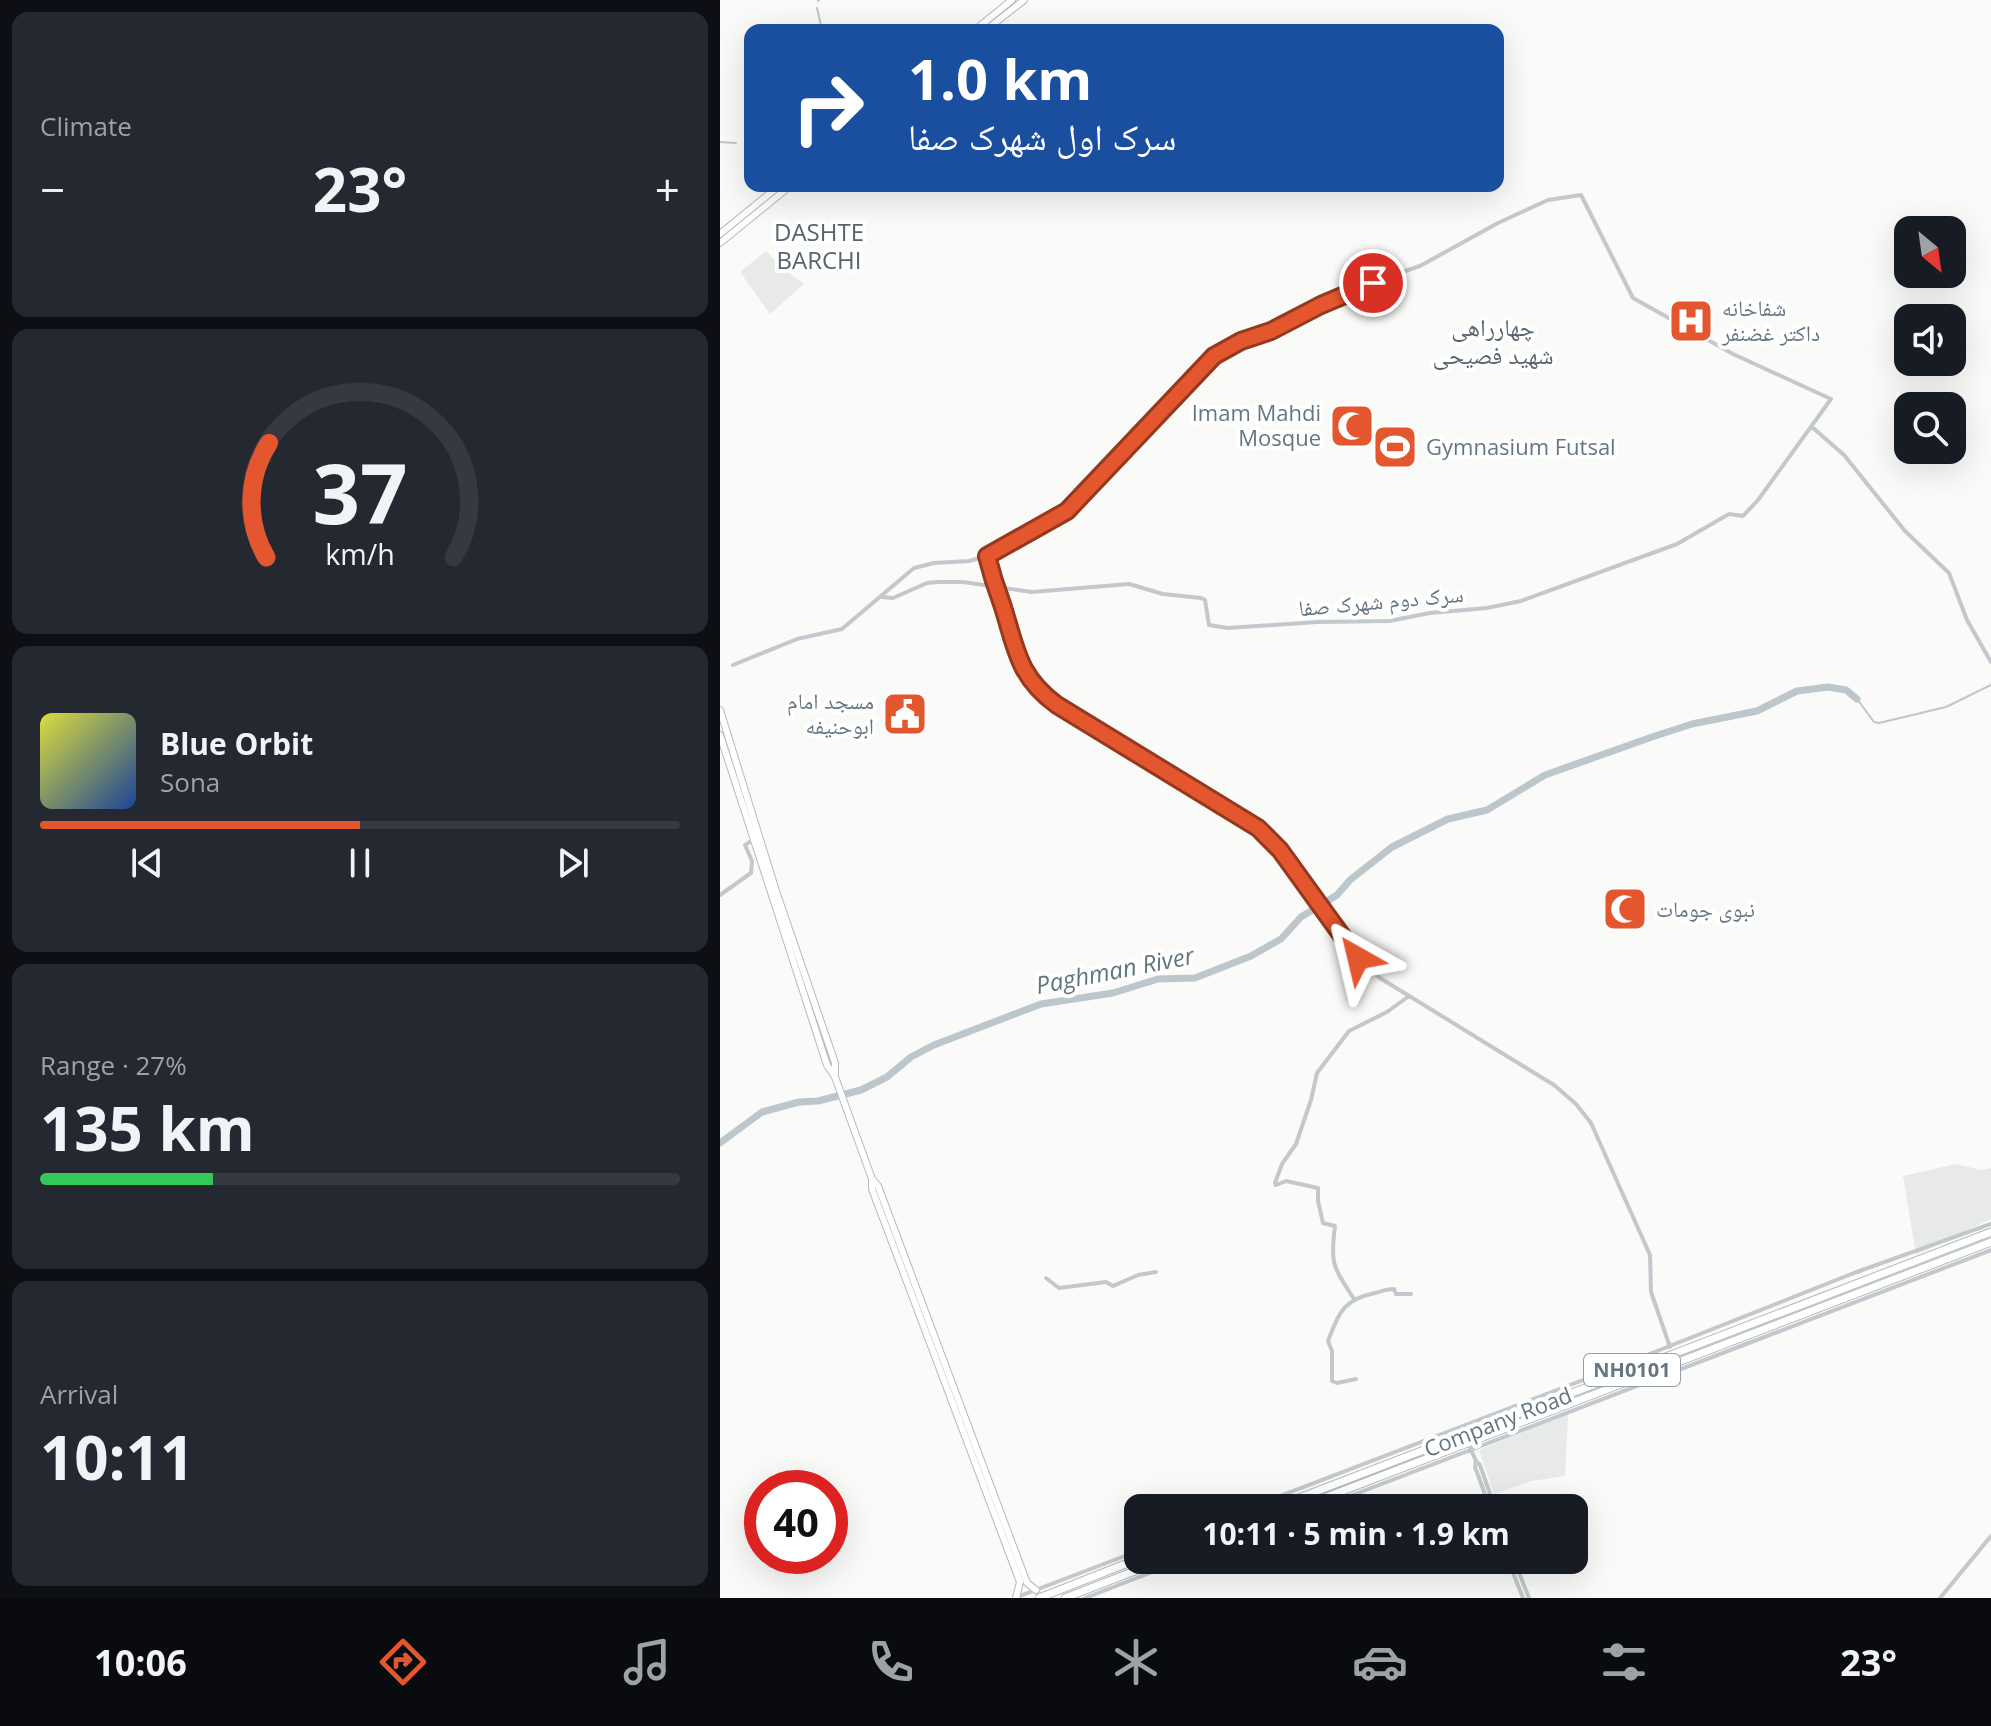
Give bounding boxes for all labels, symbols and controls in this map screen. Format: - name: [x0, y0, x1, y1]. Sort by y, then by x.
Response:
- text: 1.0 km: [908, 40, 1092, 116]
- icon: right: [776, 56, 880, 160]
- text: Climate: [40, 108, 132, 144]
- text: سرک اول شهرک صفا: [908, 112, 1176, 161]
- text: 23°: [313, 148, 407, 230]
- text: −: [40, 159, 65, 219]
- text: +: [655, 159, 680, 219]
- district label: DASHTE BARCHI: [774, 215, 864, 276]
- north arrow: [1894, 216, 1966, 288]
- map controls: [1894, 216, 1966, 464]
- pin: [1339, 249, 1407, 317]
- icon: arrive: [1351, 261, 1395, 305]
- place label: شفاخانه داکتر غضنفر: [1721, 292, 1820, 347]
- hospital icon: شفاخانه داکتر غضنفر: [1667, 297, 1715, 345]
- button: sound: [1894, 304, 1966, 376]
- district label: چهارراهی شهید فصیحی: [1432, 310, 1554, 371]
- button: search: [1894, 392, 1966, 464]
- place label: Imam Mahdi Mosque: [1192, 397, 1321, 452]
- mosque icon: Imam Mahdi Mosque: [1328, 402, 1376, 450]
- sports icon: Gymnasium Futsal: [1371, 423, 1419, 471]
- place label: Gymnasium Futsal: [1426, 431, 1616, 461]
- text: 37: [312, 434, 408, 547]
- text: km/h: [325, 534, 395, 573]
- street label: سرک دوم شهرک صفا: [1297, 578, 1465, 623]
- place label: مسجد امام ابوحنیفه: [787, 685, 874, 740]
- public building icon: مسجد امام ابوحنیفه: [881, 690, 929, 738]
- text: Blue Orbit: [160, 723, 313, 764]
- text: Sona: [160, 764, 220, 800]
- icon: previous: [125, 841, 169, 885]
- icon: pause: [338, 841, 382, 885]
- icon: next: [551, 841, 595, 885]
- mosque icon: نبوی جومات: [1601, 885, 1649, 933]
- place label: نبوی جومات: [1656, 893, 1755, 923]
- position arrow: [1316, 916, 1400, 1000]
- water label: Paghman River: [1033, 938, 1198, 1001]
- text: Range · 27%: [40, 1047, 187, 1083]
- text: 135 km: [40, 1087, 255, 1169]
- road number: NH0101: [1584, 1354, 1680, 1386]
- text: Arrival: [40, 1376, 118, 1412]
- street label: Company Road: [1420, 1379, 1576, 1463]
- text: 10:11: [40, 1416, 194, 1498]
- speed limit sign: 40: [744, 1470, 848, 1574]
- text: 10:11 · 5 min · 1.9 km: [1202, 1513, 1510, 1554]
- icon: directions: [375, 1634, 431, 1690]
- icon: music: [619, 1634, 675, 1690]
- icon: phone: [863, 1634, 919, 1690]
- icon: climate: [1108, 1634, 1164, 1690]
- icon: car: [1352, 1634, 1408, 1690]
- icon: filters: [1596, 1634, 1652, 1690]
- text: 10:06: [94, 1638, 187, 1687]
- text: 23°: [1840, 1638, 1897, 1687]

